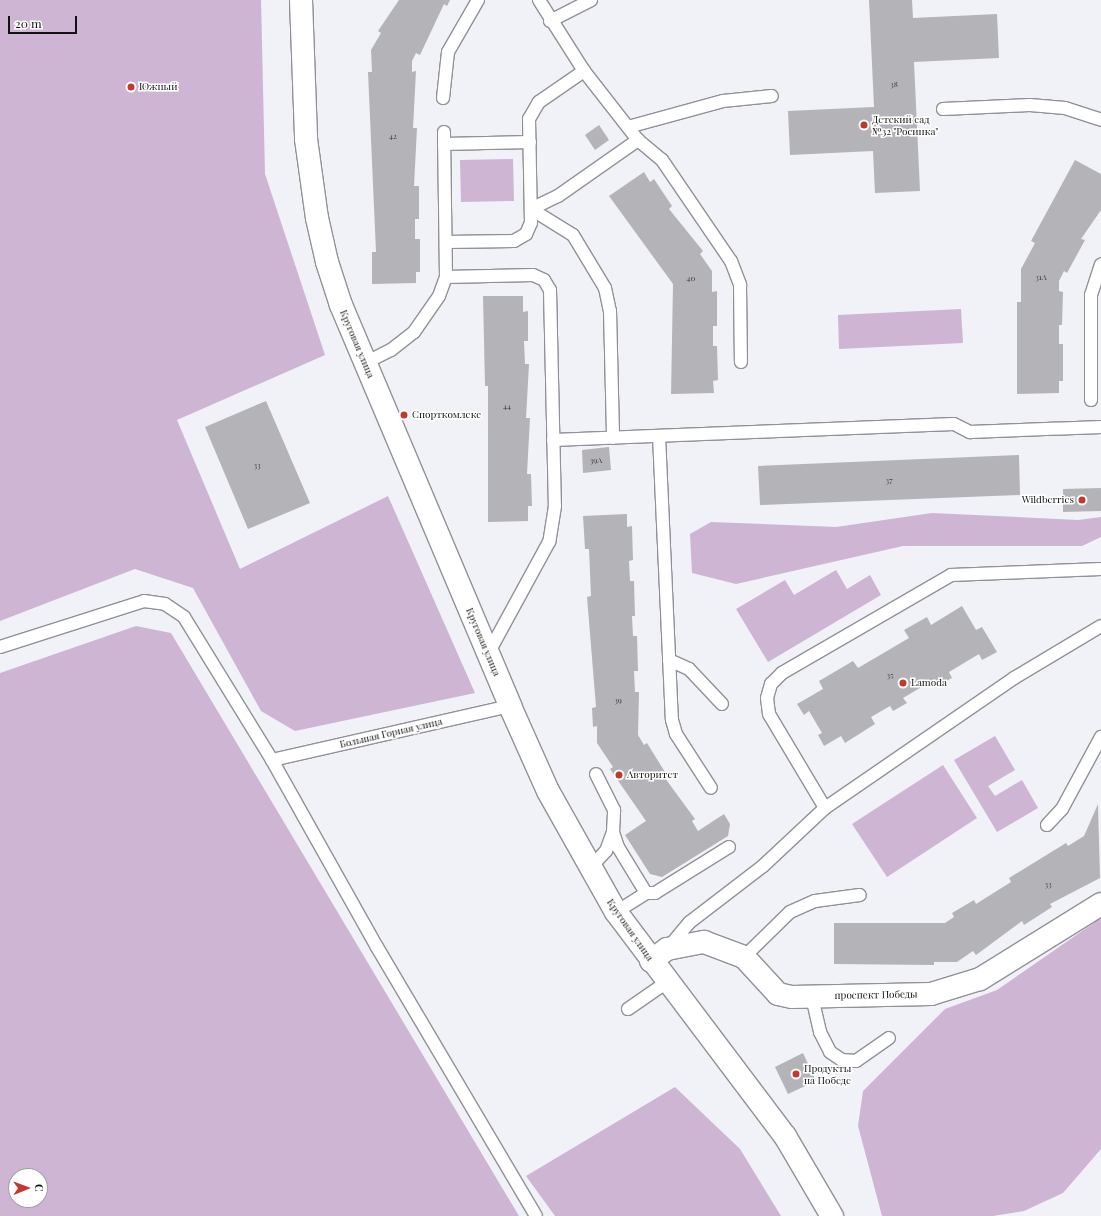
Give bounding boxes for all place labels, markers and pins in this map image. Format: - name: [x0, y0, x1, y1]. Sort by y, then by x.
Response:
- place label: Южный: [139, 81, 177, 93]
- marker: Южный: [126, 82, 136, 92]
- place label: Детский сад №32 "Росинка": [872, 113, 938, 136]
- marker: Детский сад №32 "Росинка": [859, 120, 869, 130]
- place label: Спорткомлекс: [412, 409, 481, 421]
- marker: Спорткомлекс: [399, 410, 409, 420]
- place label: Wildberries: [1022, 494, 1074, 506]
- marker: Wildberries: [1077, 495, 1087, 505]
- place label: Lamoda: [911, 677, 947, 689]
- marker: Lamoda: [898, 678, 908, 688]
- place label: Авторитет: [627, 769, 678, 781]
- marker: Авторитет: [614, 770, 624, 780]
- place label: Продукты на Победе: [804, 1062, 851, 1086]
- marker: Продукты на Победе: [791, 1069, 801, 1079]

